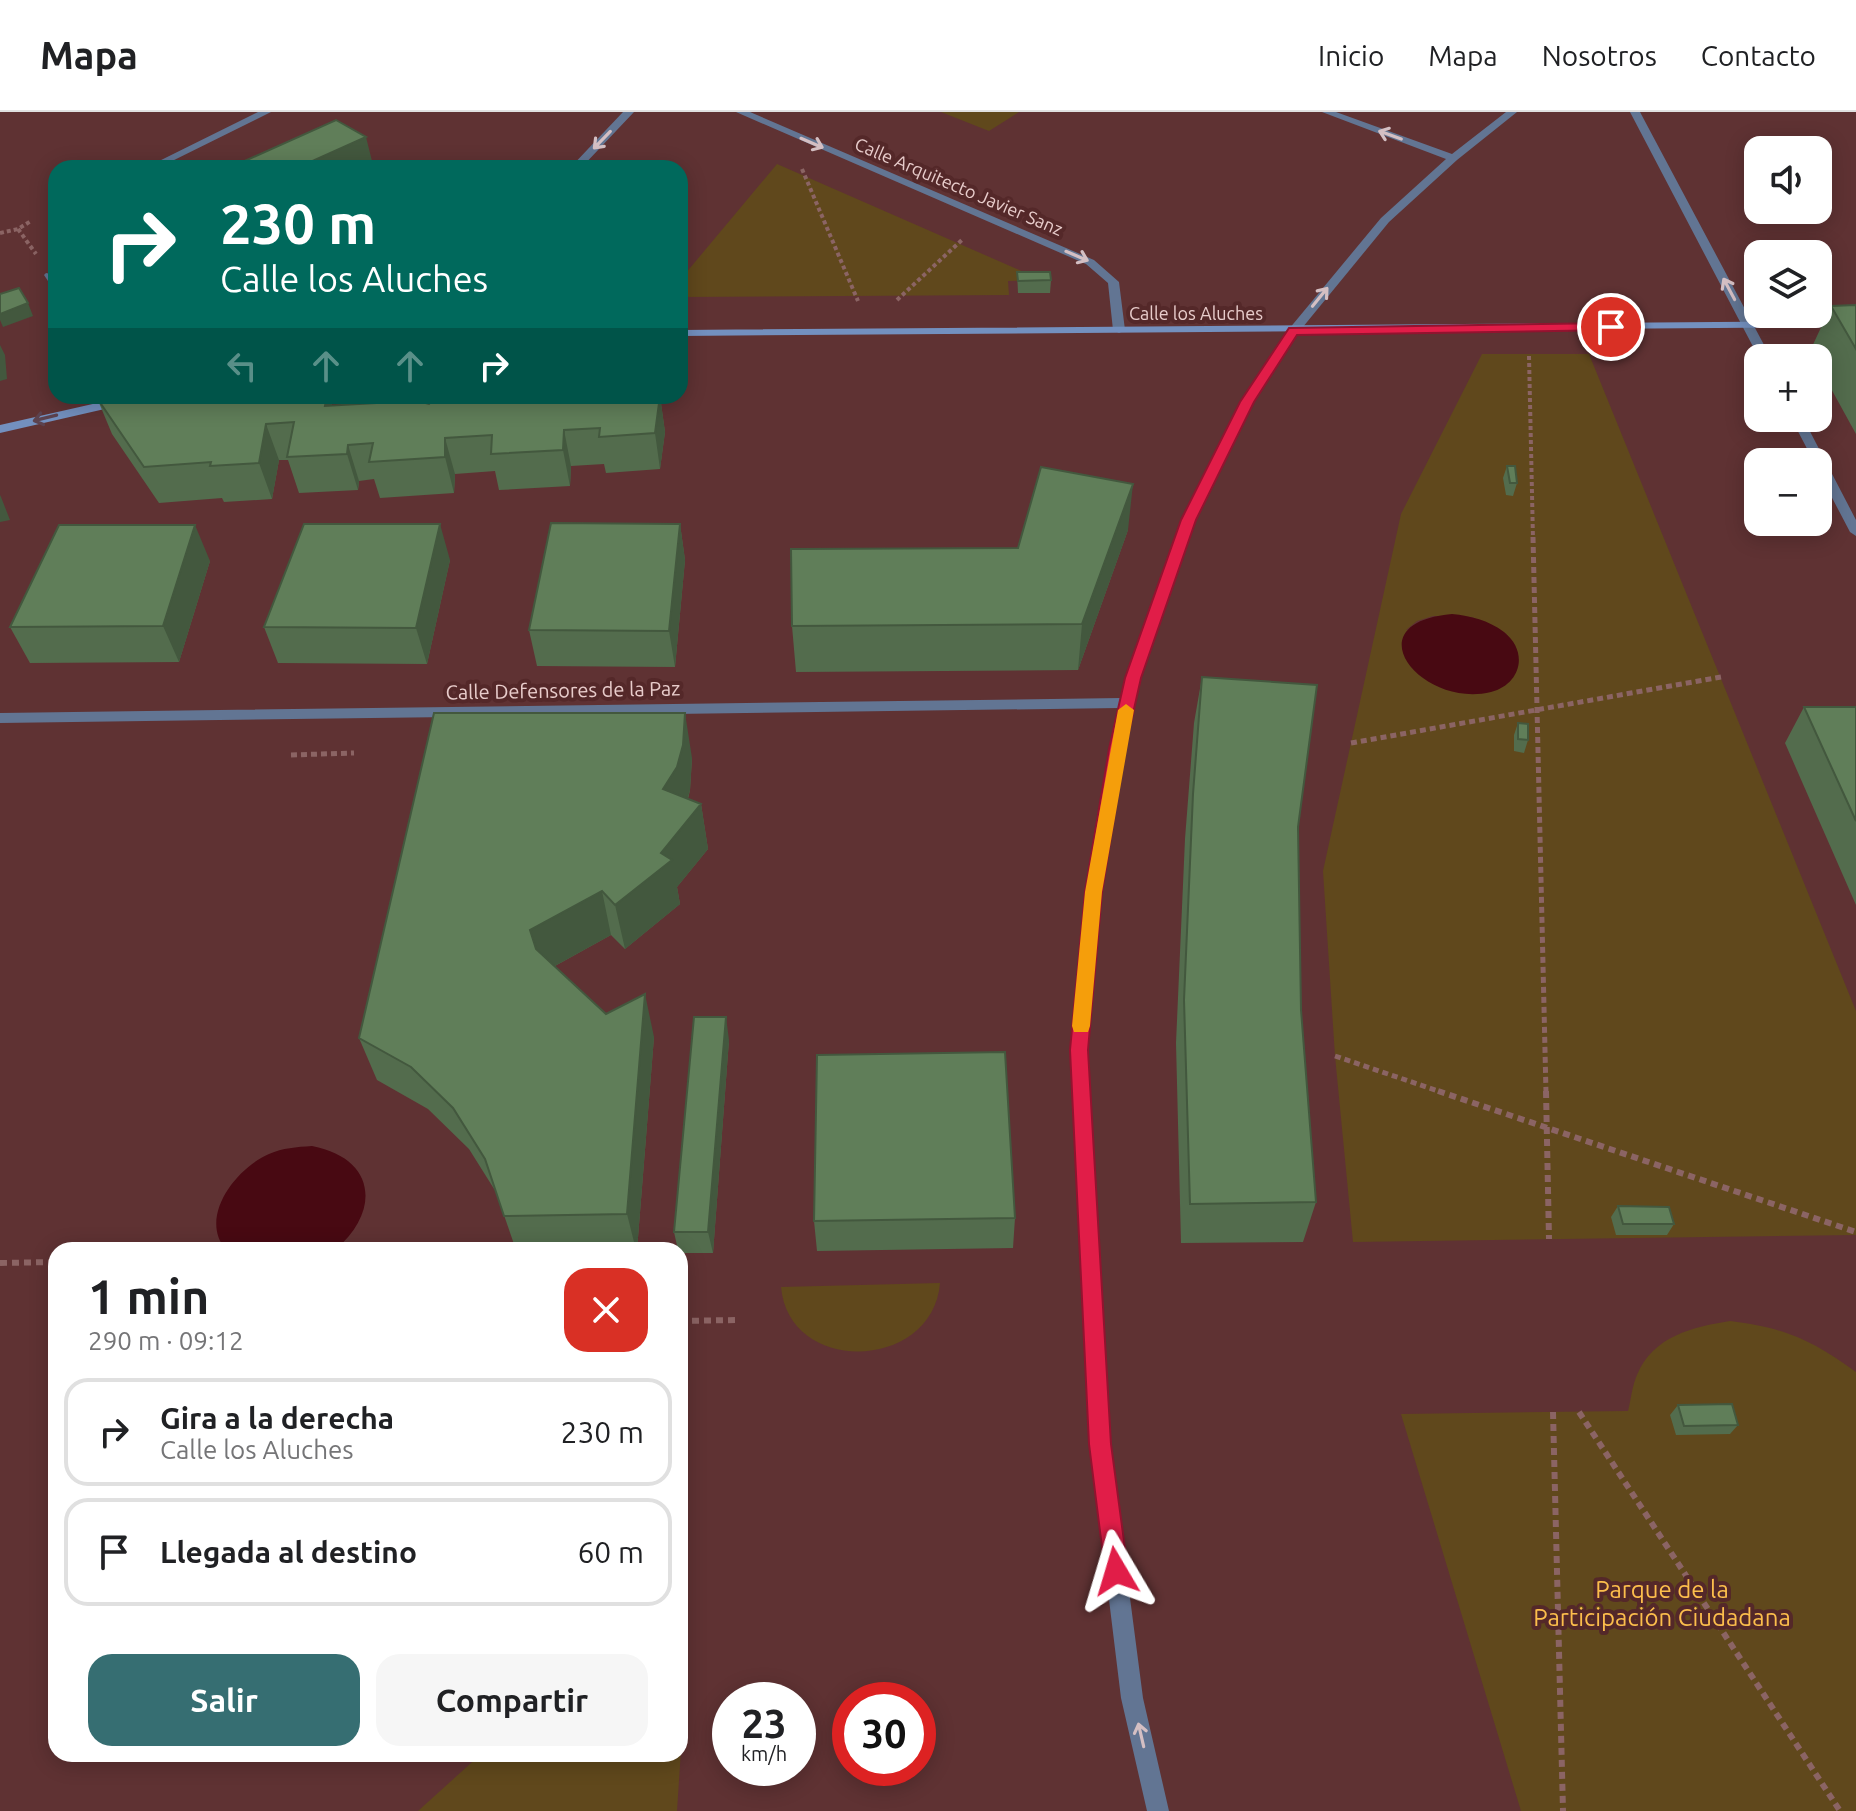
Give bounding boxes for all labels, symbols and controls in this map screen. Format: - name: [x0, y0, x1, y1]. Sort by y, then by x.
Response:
- text: Mapa: [40, 34, 138, 76]
- text: Inicio: [1318, 40, 1384, 71]
- text: Mapa: [1428, 40, 1498, 71]
- text: Nosotros: [1542, 40, 1657, 71]
- text: Contacto: [1701, 40, 1816, 71]
- one-way arrow: [1379, 127, 1403, 141]
- one-way arrow: [592, 130, 611, 150]
- street label: Calle Arquitecto Javier Sanz: [852, 133, 1066, 239]
- one-way arrow: [800, 136, 824, 151]
- map controls: [1744, 136, 1832, 536]
- button: sound: [1744, 136, 1832, 224]
- icon: right: [88, 192, 192, 296]
- text: 230 m: [220, 192, 376, 255]
- button: layers: [1744, 240, 1832, 328]
- one-way arrow: [1064, 250, 1089, 265]
- text: Calle los Aluches: [220, 258, 488, 299]
- one-way arrow: [1721, 277, 1737, 301]
- one-way arrow: [1311, 287, 1329, 308]
- pin: [1577, 293, 1645, 361]
- street label: Calle los Aluches: [1129, 303, 1263, 323]
- icon: arrive: [1589, 305, 1633, 349]
- icon: left: [220, 344, 264, 388]
- icon: ahead: [304, 344, 348, 388]
- icon: ahead: [388, 344, 432, 388]
- icon: right: [472, 344, 516, 388]
- button: +: [1744, 344, 1832, 432]
- one-way arrow: [32, 411, 58, 426]
- button: −: [1744, 448, 1832, 536]
- street label: Calle Defensores de la Paz: [445, 676, 681, 704]
- button: close: [564, 1268, 648, 1352]
- text: 1 min: [88, 1269, 209, 1323]
- text: 290 m · 09:12: [88, 1326, 244, 1355]
- text: Gira a la derecha: [160, 1401, 394, 1435]
- icon: right: [92, 1410, 136, 1454]
- text: 230 m: [560, 1415, 644, 1449]
- text: Calle los Aluches: [160, 1435, 354, 1464]
- position arrow: [1074, 1529, 1158, 1613]
- icon: arrive: [92, 1530, 136, 1574]
- text: Llegada al destino: [160, 1535, 417, 1569]
- text: 60 m: [577, 1535, 644, 1569]
- park label: Parque de la Participación Ciudadana: [1533, 1576, 1791, 1631]
- button: Salir: [88, 1654, 360, 1746]
- button: Compartir: [376, 1654, 648, 1746]
- speed limit sign: 30: [832, 1682, 936, 1786]
- text: 23: [741, 1701, 787, 1746]
- one-way arrow: [1133, 1723, 1148, 1748]
- text: km/h: [741, 1742, 787, 1765]

